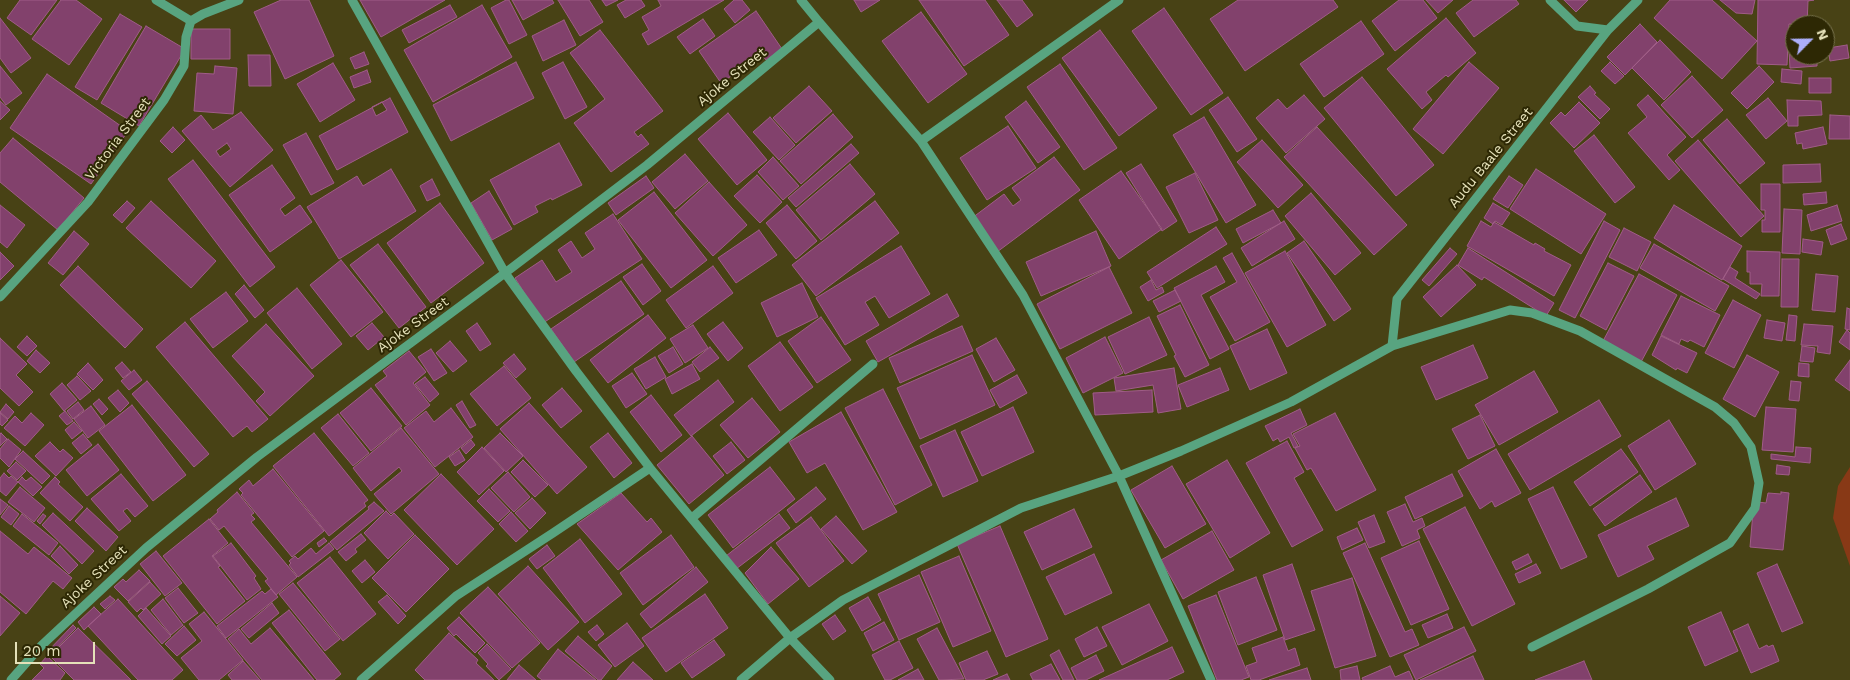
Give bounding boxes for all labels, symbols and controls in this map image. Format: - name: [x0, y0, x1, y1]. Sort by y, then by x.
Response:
- north arrow: [1785, 15, 1835, 65]
- text: N: [1813, 27, 1832, 42]
- street label: Ajoke Street: [694, 44, 770, 110]
- street label: Victoria Street: [81, 94, 155, 184]
- street label: Audu Baale Street: [1445, 104, 1537, 212]
- street label: Ajoke Street: [374, 294, 452, 356]
- street label: Ajoke Street: [58, 542, 130, 612]
- scale bar: [18, 632, 98, 664]
- text: 20 m: [23, 642, 61, 660]

